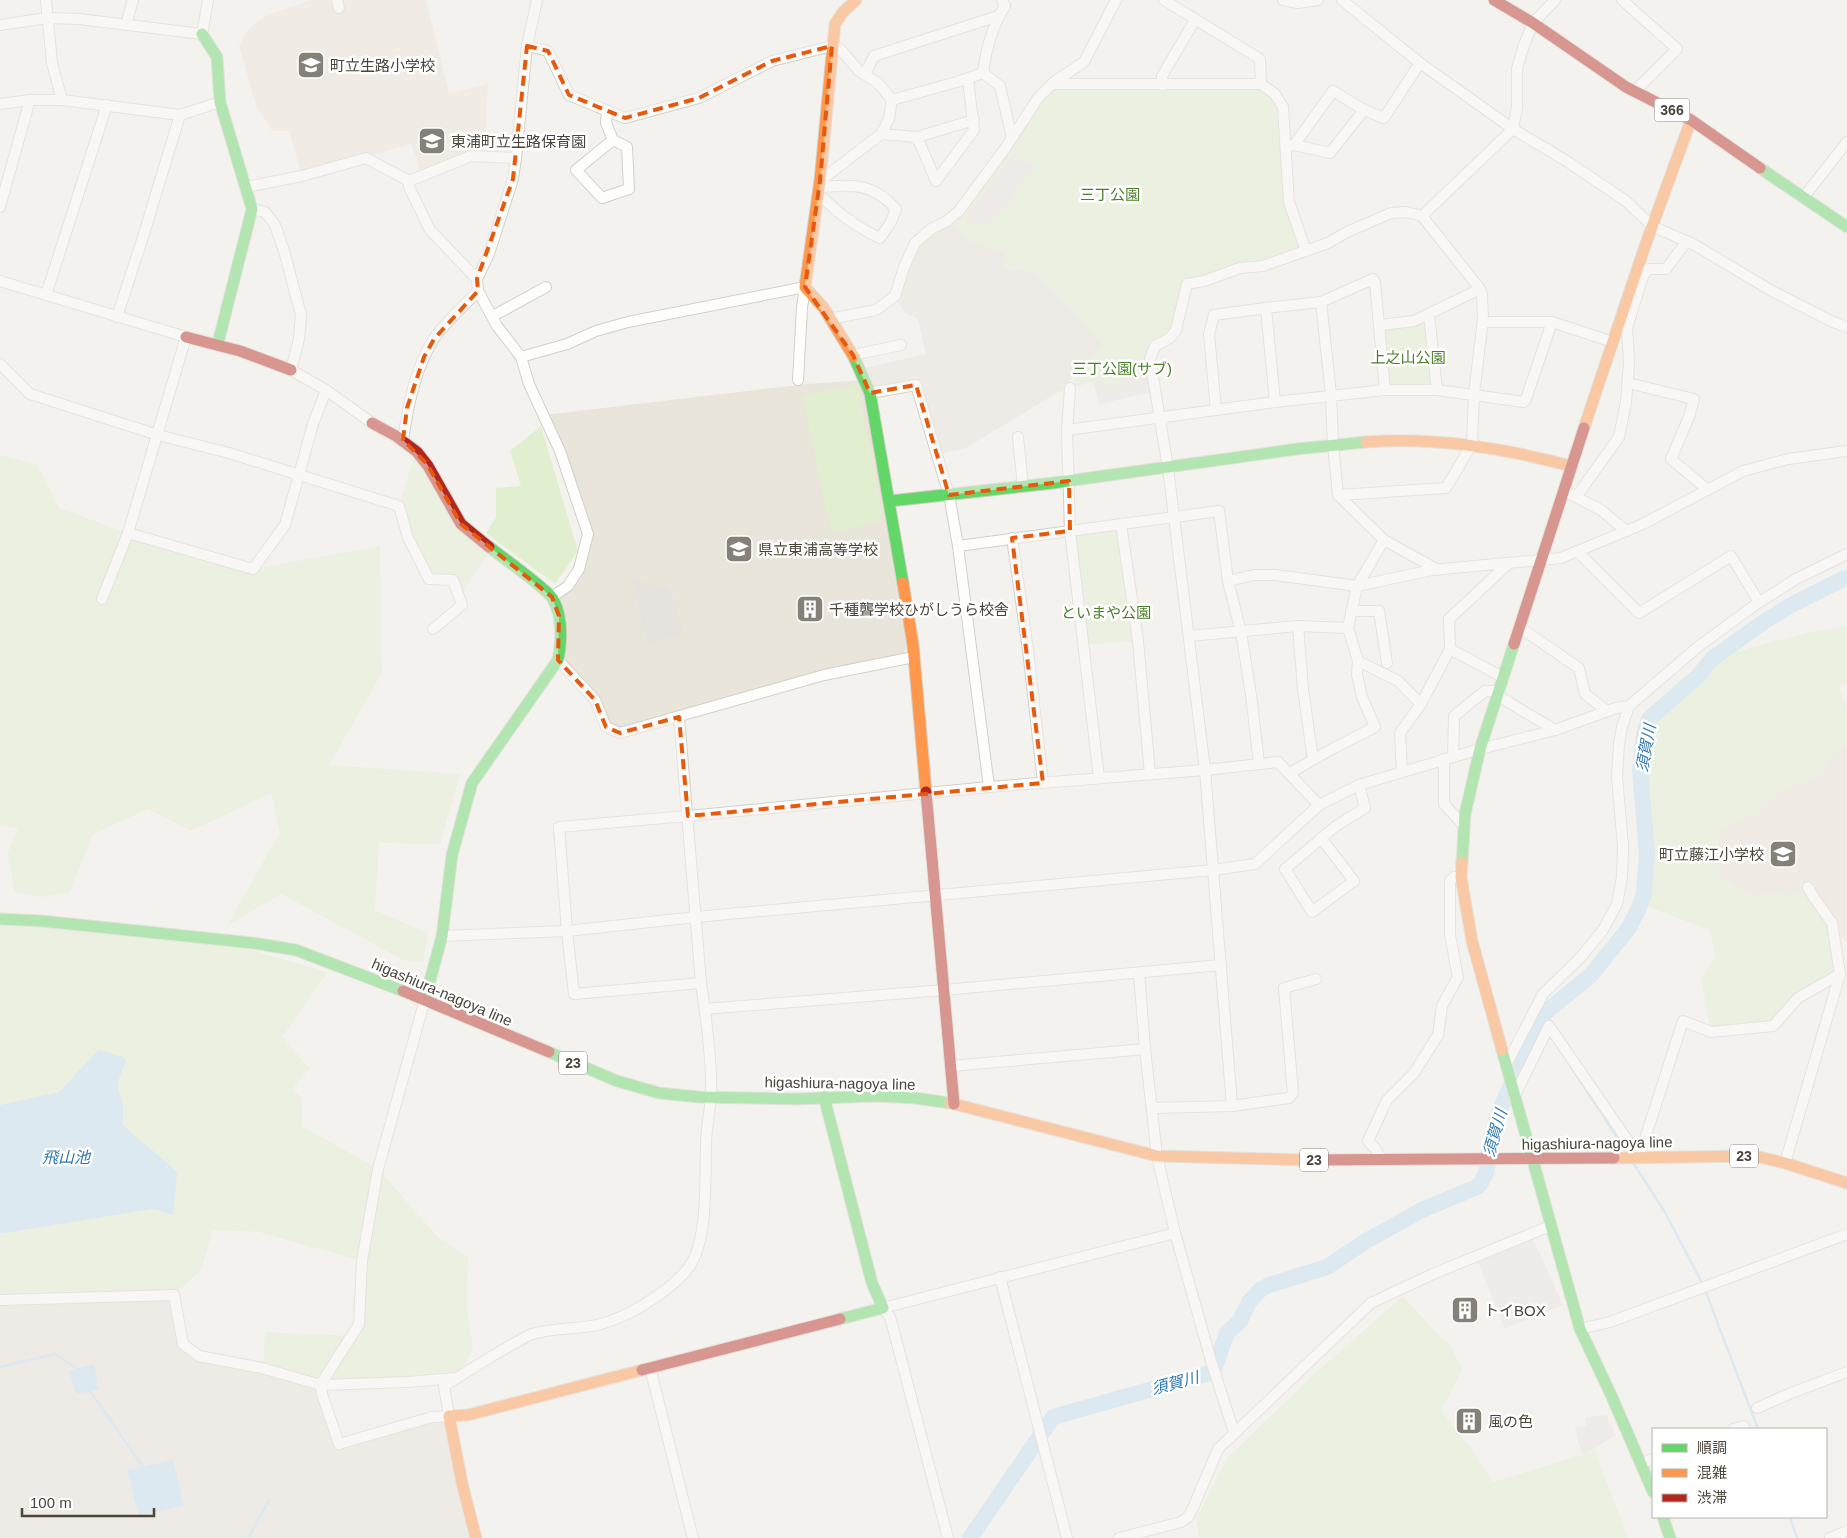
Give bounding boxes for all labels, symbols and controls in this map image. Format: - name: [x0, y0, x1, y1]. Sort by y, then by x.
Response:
- school or university icon: 町立生路小学校: [296, 50, 326, 80]
- place label: 町立生路小学校: [330, 57, 435, 74]
- road number: 366: [1654, 98, 1690, 122]
- school or university icon: 東浦町立生路保育園: [417, 126, 447, 156]
- place label: 東浦町立生路保育園: [451, 133, 586, 150]
- park label: 三丁公園: [1080, 186, 1140, 203]
- park label: 上之山公園: [1370, 349, 1446, 366]
- park label: 三丁公園(サブ): [1072, 360, 1172, 377]
- school or university icon: 県立東浦高等学校: [724, 534, 754, 564]
- place label: 県立東浦高等学校: [758, 541, 878, 558]
- building icon: 千種聾学校ひがしうら校舎: [795, 594, 825, 624]
- place label: 千種聾学校ひがしうら校舎: [829, 601, 1009, 618]
- park label: といまや公園: [1061, 604, 1151, 621]
- water label: 須賀川: [1633, 721, 1659, 773]
- school or university icon: 町立藤江小学校: [1768, 839, 1798, 869]
- place label: 町立藤江小学校: [1659, 846, 1764, 863]
- street label: higashiura-nagoya line: [369, 955, 515, 1029]
- road number: 23: [559, 1052, 587, 1074]
- street label: higashiura-nagoya line: [764, 1073, 916, 1093]
- water label: 須賀川: [1480, 1106, 1510, 1158]
- street label: higashiura-nagoya line: [1521, 1133, 1673, 1153]
- road number: 23: [1730, 1144, 1758, 1168]
- road number: 23: [1300, 1148, 1328, 1172]
- water label: 飛山池: [42, 1149, 92, 1166]
- building icon: トイBOX: [1450, 1295, 1480, 1325]
- place label: トイBOX: [1484, 1302, 1546, 1319]
- water label: 須賀川: [1150, 1368, 1202, 1397]
- building icon: 風の色: [1454, 1406, 1484, 1436]
- place label: 風の色: [1488, 1413, 1533, 1430]
- legend: [1652, 1428, 1827, 1518]
- text: 順調: [1697, 1439, 1727, 1456]
- text: 混雑: [1697, 1464, 1727, 1481]
- scale bar: [22, 1486, 155, 1518]
- text: 渋滞: [1697, 1489, 1727, 1506]
- text: 100 m: [30, 1494, 72, 1511]

